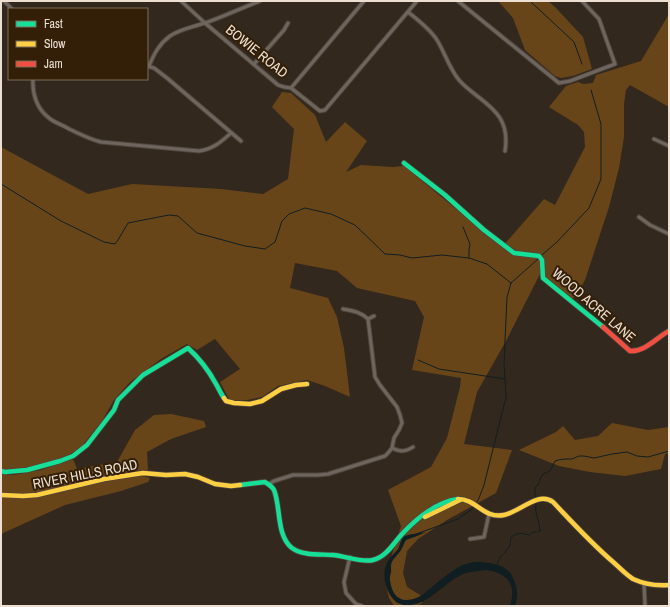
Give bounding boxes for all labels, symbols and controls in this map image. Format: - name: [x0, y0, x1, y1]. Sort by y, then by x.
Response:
- legend: [8, 8, 148, 80]
- text: Fast: [44, 16, 63, 32]
- street label: BOWIE ROAD: [222, 21, 292, 81]
- text: Slow: [44, 36, 66, 52]
- text: Jam: [44, 56, 63, 72]
- street label: WOOD ACRE LANE: [549, 264, 639, 346]
- street label: RIVER HILLS ROAD: [31, 455, 139, 493]

